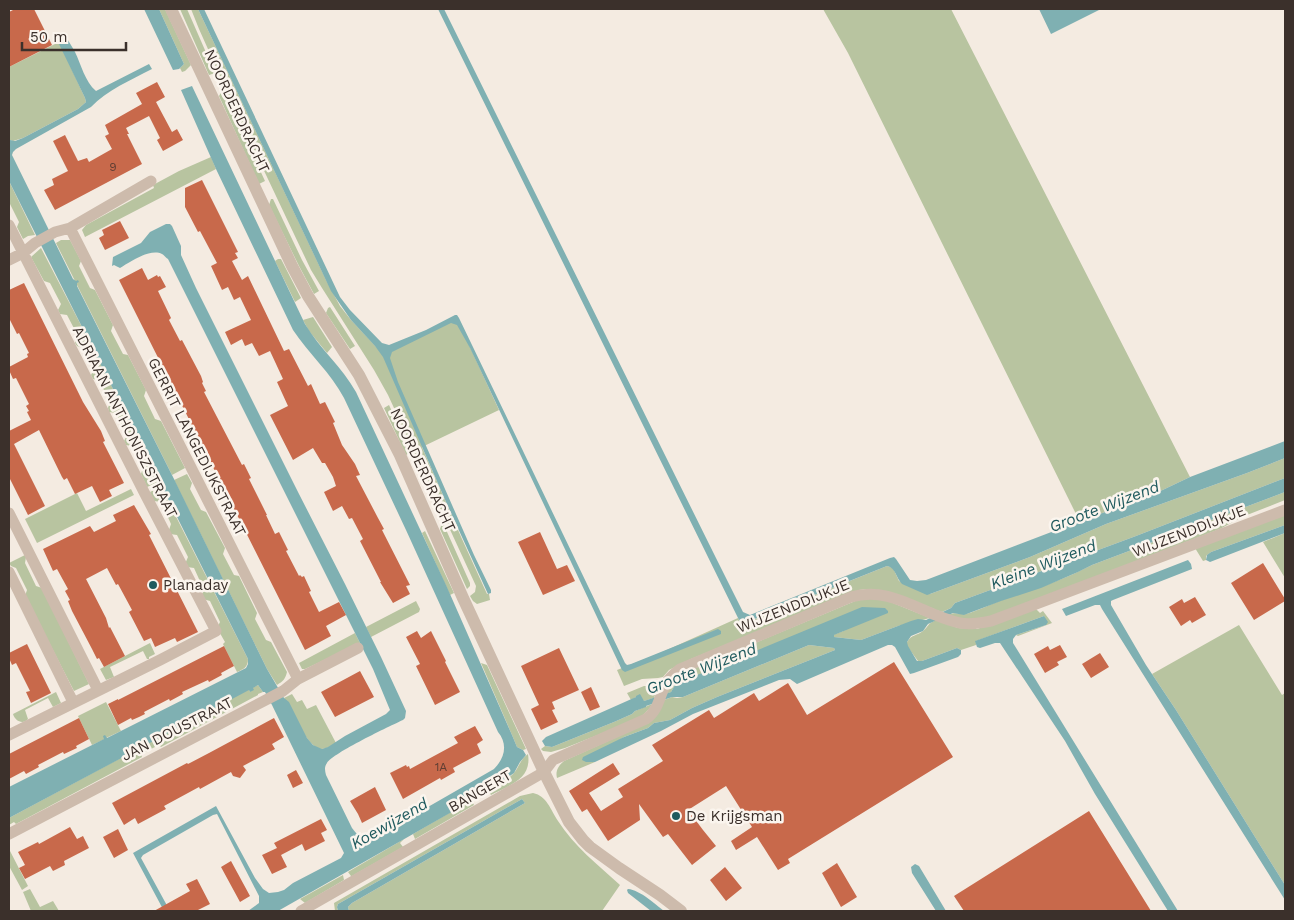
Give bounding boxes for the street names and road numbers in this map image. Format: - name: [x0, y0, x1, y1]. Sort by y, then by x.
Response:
- street label: NOORDERDRACHT: [200, 46, 274, 176]
- street label: ADRIAAN ANTHONISZSTRAAT: [69, 323, 181, 521]
- street label: GERRIT LANGEDIJKSTRAAT: [144, 355, 250, 539]
- street label: NOORDERDRACHT: [386, 405, 460, 535]
- street label: WIJZENDDIJKJE: [1130, 501, 1248, 561]
- street label: WIJZENDDIJKJE: [734, 575, 852, 637]
- street label: JAN DOUSTRAAT: [118, 693, 236, 765]
- street label: BANGERT: [445, 766, 515, 816]

